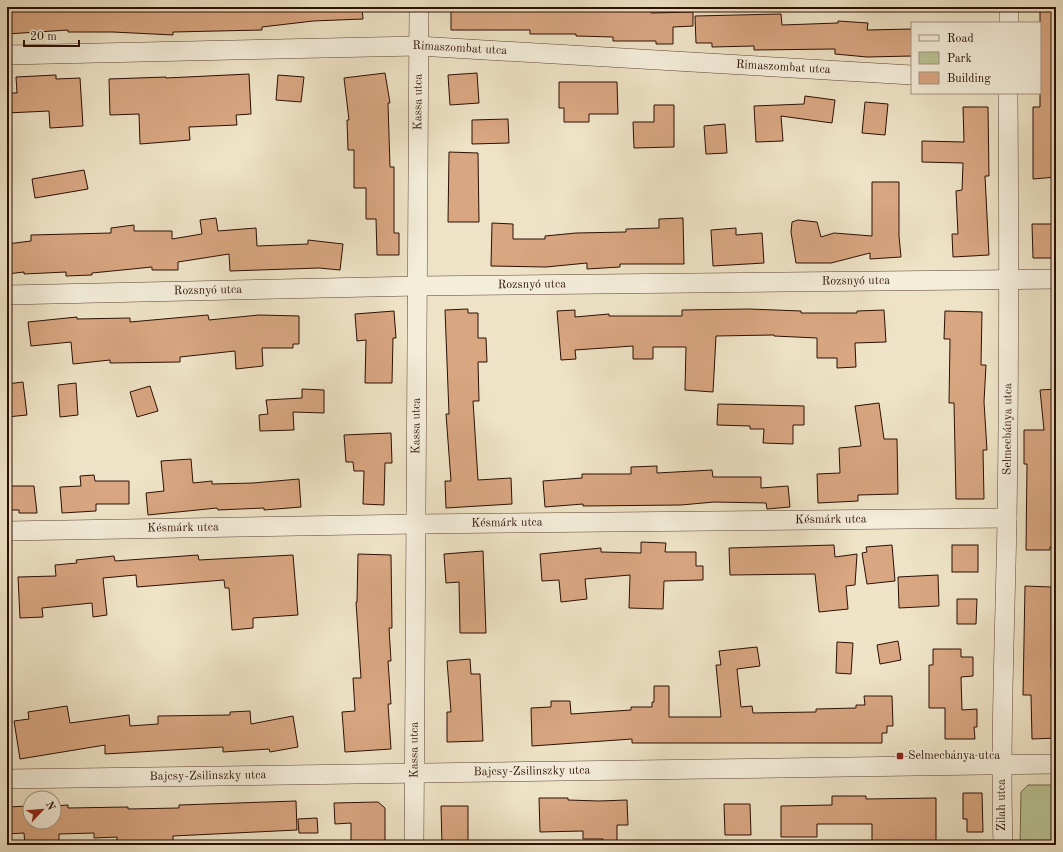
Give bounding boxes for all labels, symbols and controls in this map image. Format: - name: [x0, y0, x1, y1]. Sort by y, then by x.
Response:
- scale bar: [24, 22, 79, 48]
- legend: [911, 22, 1041, 94]
- text: 20 m: [30, 31, 57, 43]
- text: Road: [947, 33, 974, 45]
- street label: Rimaszombat utca: [412, 40, 508, 57]
- text: Park: [947, 53, 972, 65]
- street label: Rimaszombat utca: [736, 59, 831, 76]
- text: Building: [947, 73, 991, 85]
- street label: Kassa utca: [412, 74, 425, 130]
- street label: Rozsnyó utca: [822, 275, 890, 288]
- street label: Rozsnyó utca: [498, 278, 566, 291]
- street label: Rozsnyó utca: [174, 284, 242, 297]
- street label: Selmecbánya utca: [1002, 383, 1014, 475]
- street label: Kassa utca: [410, 398, 423, 454]
- street label: Késmárk utca: [795, 513, 867, 526]
- street label: Késmárk utca: [471, 517, 543, 529]
- street label: Késmárk utca: [147, 521, 219, 535]
- street label: Kassa utca: [408, 722, 421, 778]
- place label: Selmecbánya utca: [908, 750, 1000, 762]
- marker: Selmecbánya utca: [895, 751, 905, 761]
- street label: Bajcsy-Zsilinszky utca: [473, 765, 591, 778]
- street label: Bajcsy-Zsilinszky utca: [149, 769, 267, 783]
- street label: Zilah utca: [996, 779, 1008, 831]
- north arrow: [22, 790, 62, 830]
- text: N: [43, 800, 57, 813]

